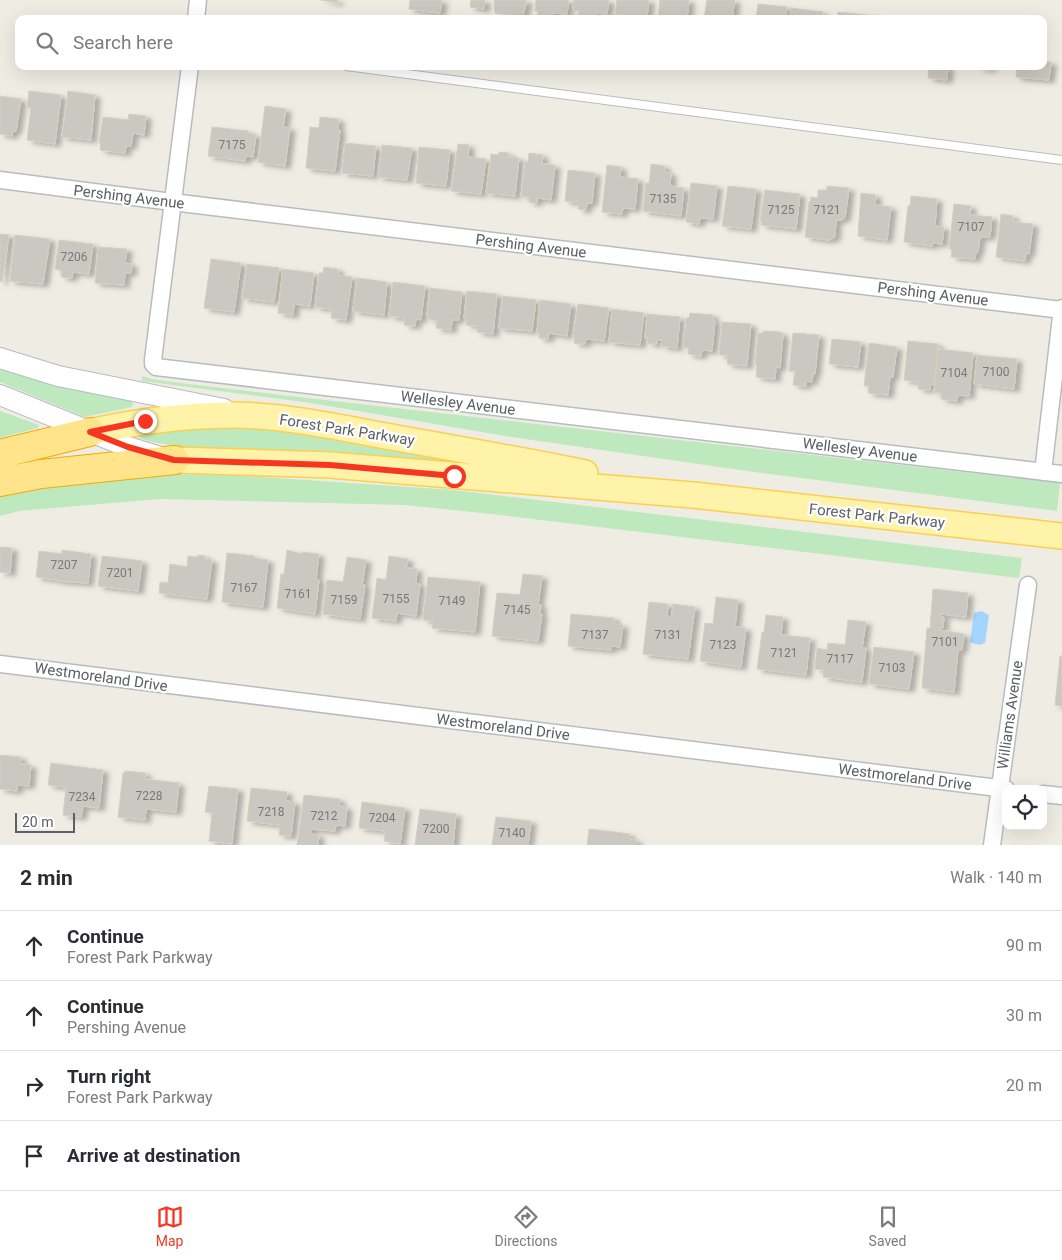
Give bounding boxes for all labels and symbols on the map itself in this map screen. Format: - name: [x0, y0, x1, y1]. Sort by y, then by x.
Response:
- house number: 7175: [219, 138, 246, 152]
- street label: Pershing Avenue: [73, 181, 185, 213]
- house number: 7135: [650, 192, 677, 206]
- house number: 7125: [768, 203, 795, 217]
- house number: 7121: [814, 203, 840, 217]
- house number: 7107: [958, 220, 985, 234]
- street label: Pershing Avenue: [475, 230, 587, 262]
- house number: 7206: [61, 250, 88, 264]
- street label: Pershing Avenue: [877, 278, 989, 310]
- house number: 7100: [983, 365, 1010, 379]
- house number: 7104: [941, 366, 968, 380]
- street label: Wellesley Avenue: [400, 387, 516, 419]
- route end: [134, 410, 157, 433]
- street label: Forest Park Parkway: [278, 410, 416, 450]
- street label: Wellesley Avenue: [802, 434, 918, 466]
- route start: [443, 465, 466, 488]
- street label: Forest Park Parkway: [808, 500, 946, 532]
- house number: 7207: [51, 558, 78, 572]
- house number: 7201: [107, 566, 133, 580]
- house number: 7167: [231, 581, 258, 595]
- house number: 7161: [285, 587, 311, 601]
- house number: 7155: [383, 592, 410, 606]
- house number: 7159: [331, 593, 357, 607]
- house number: 7149: [439, 594, 465, 608]
- house number: 7145: [504, 603, 531, 617]
- house number: 7137: [582, 628, 609, 642]
- house number: 7131: [655, 628, 681, 642]
- house number: 7101: [932, 635, 958, 649]
- house number: 7123: [710, 638, 736, 652]
- house number: 7121: [771, 646, 797, 660]
- house number: 7117: [827, 652, 854, 666]
- street label: Westmoreland Drive: [33, 659, 169, 695]
- street label: Williams Avenue: [993, 659, 1027, 771]
- house number: 7103: [879, 661, 905, 675]
- street label: Westmoreland Drive: [435, 710, 571, 744]
- street label: Westmoreland Drive: [837, 760, 973, 794]
- house number: 7228: [136, 789, 163, 803]
- house number: 7234: [69, 790, 96, 804]
- house number: 7218: [258, 805, 285, 819]
- house number: 7212: [311, 809, 338, 823]
- scale bar: [15, 810, 75, 833]
- house number: 7204: [369, 811, 396, 825]
- house number: 7200: [423, 822, 450, 836]
- house number: 7140: [499, 826, 526, 840]

